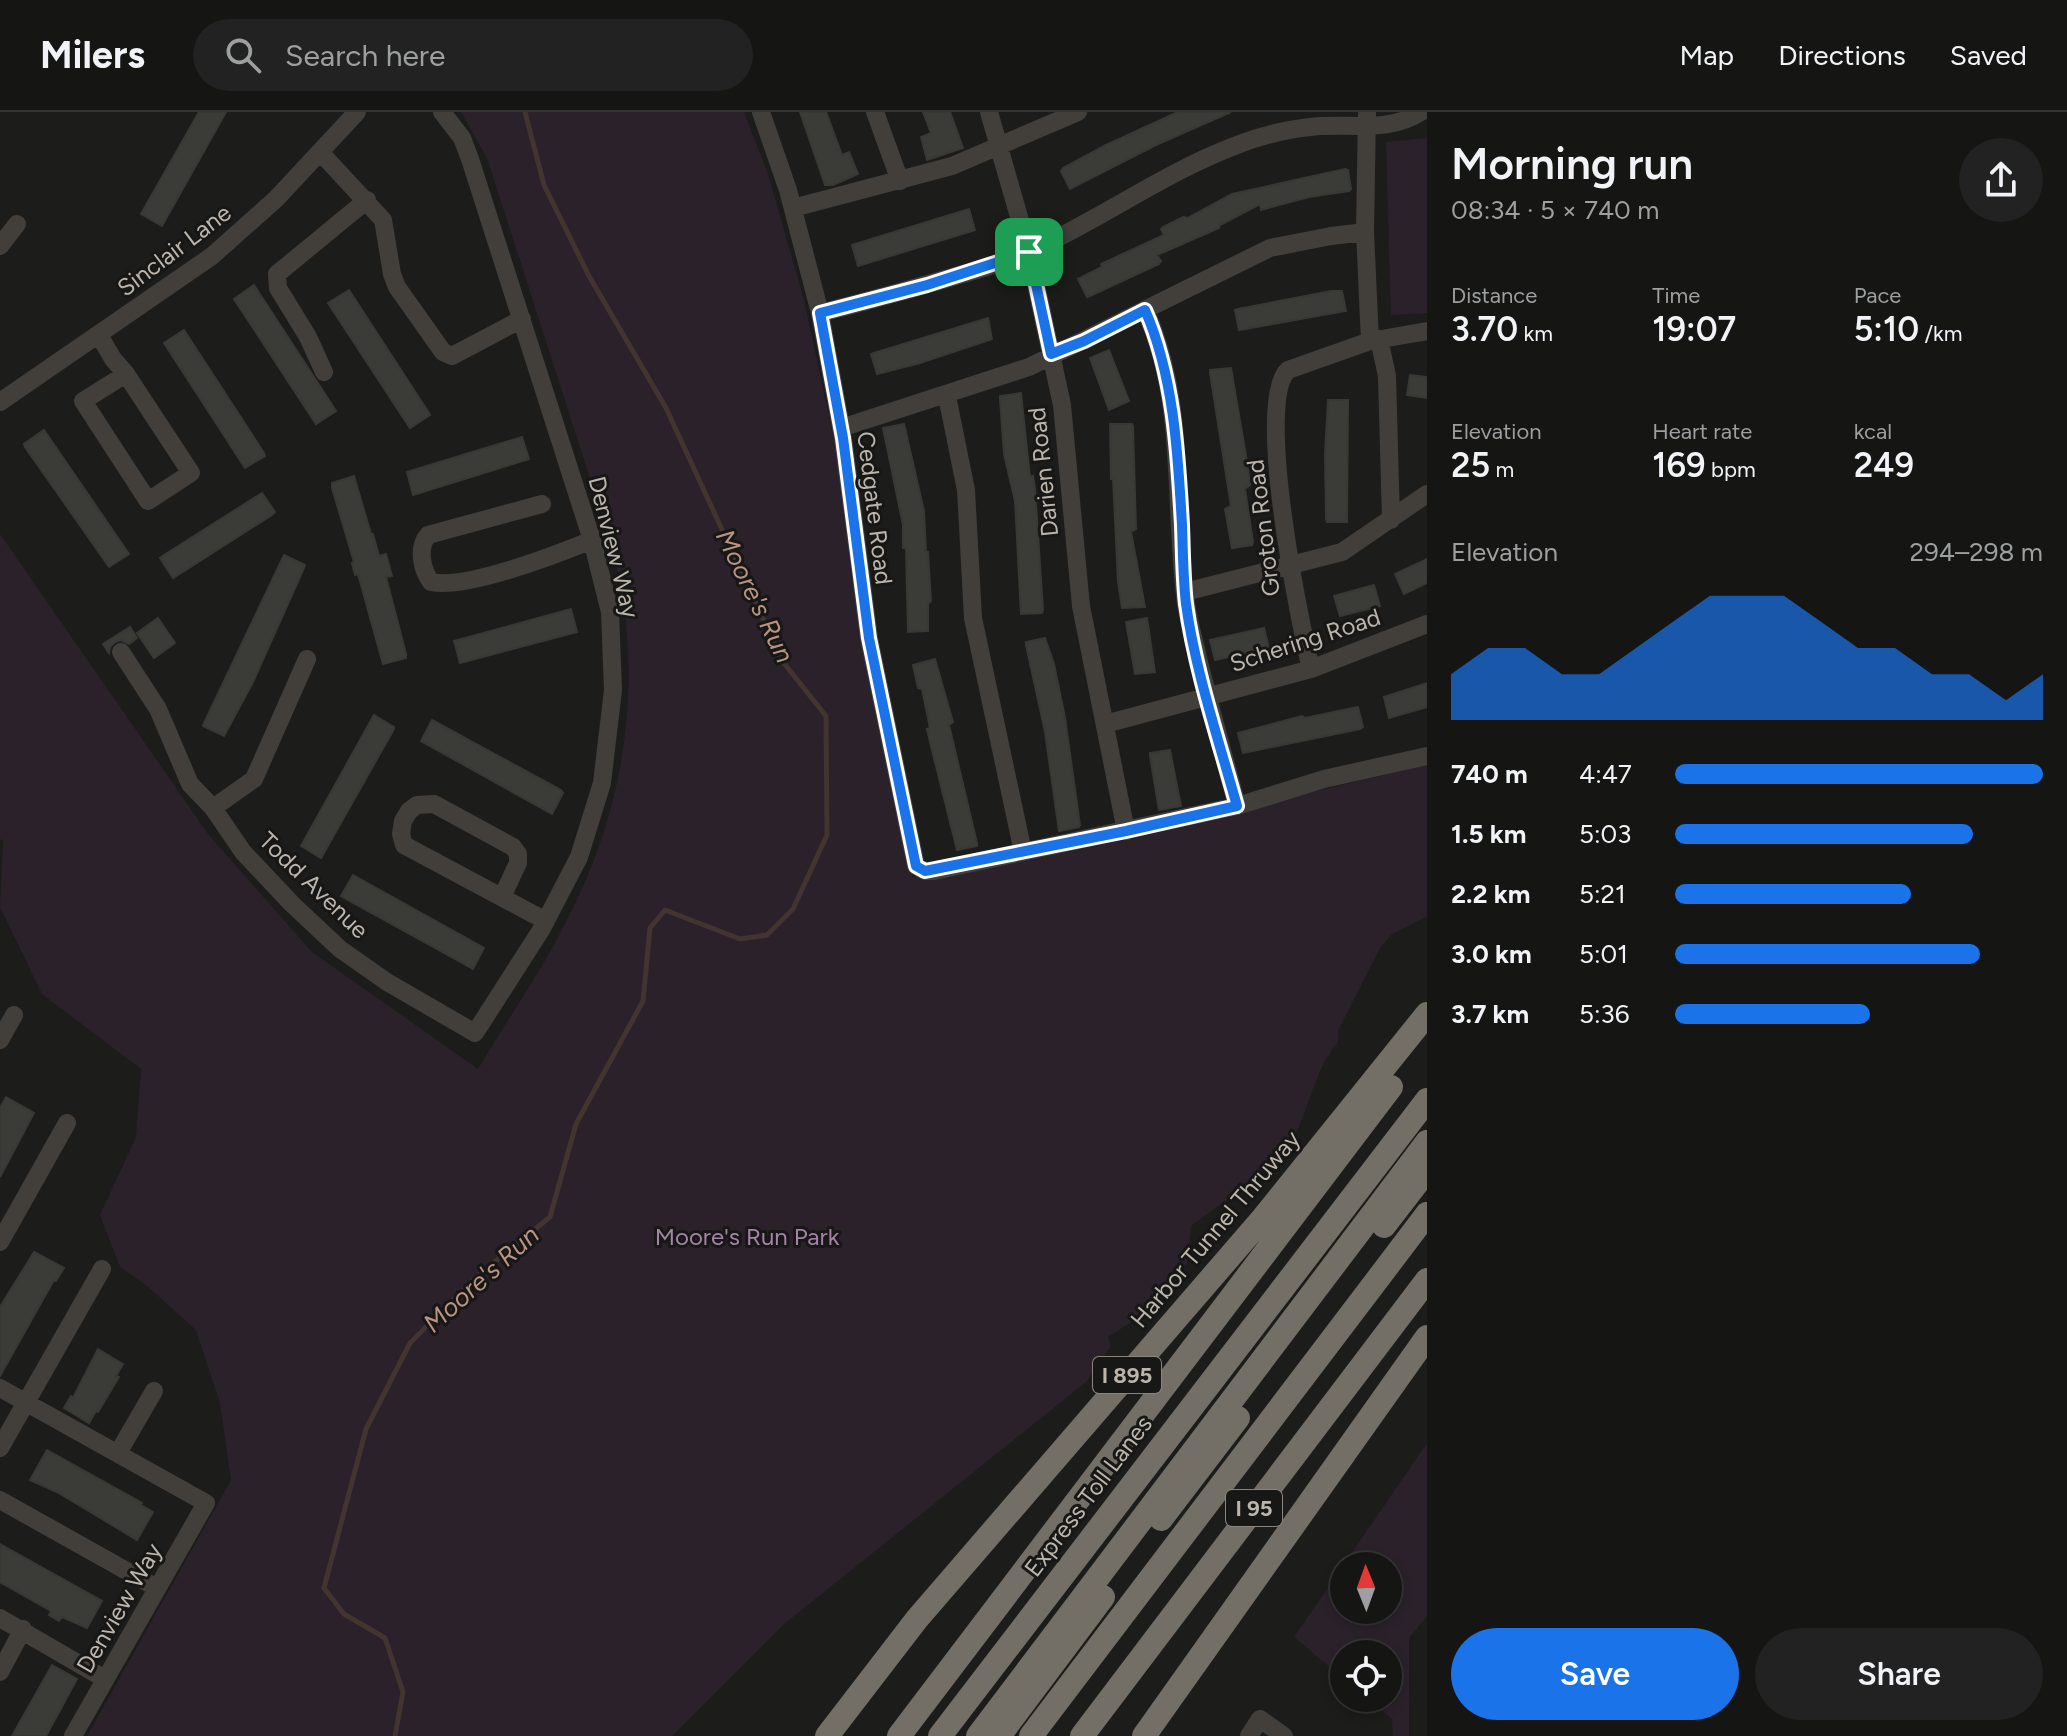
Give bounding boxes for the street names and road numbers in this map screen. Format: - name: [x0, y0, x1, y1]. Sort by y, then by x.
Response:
- street label: Sinclair Lane: [111, 198, 237, 302]
- street label: Darien Road: [1022, 406, 1064, 538]
- street label: Cedgate Road: [851, 430, 899, 586]
- street label: Groton Road: [1240, 458, 1286, 598]
- street label: Denview Way: [582, 473, 646, 621]
- street label: Schering Road: [1226, 602, 1384, 678]
- street label: Todd Avenue: [253, 826, 375, 944]
- street label: Harbor Tunnel Thruway: [1124, 1124, 1306, 1333]
- road number: I 895: [1093, 1357, 1161, 1393]
- street label: Express Toll Lanes: [1018, 1410, 1158, 1582]
- road number: I 95: [1226, 1490, 1282, 1526]
- street label: Denview Way: [70, 1538, 168, 1678]

